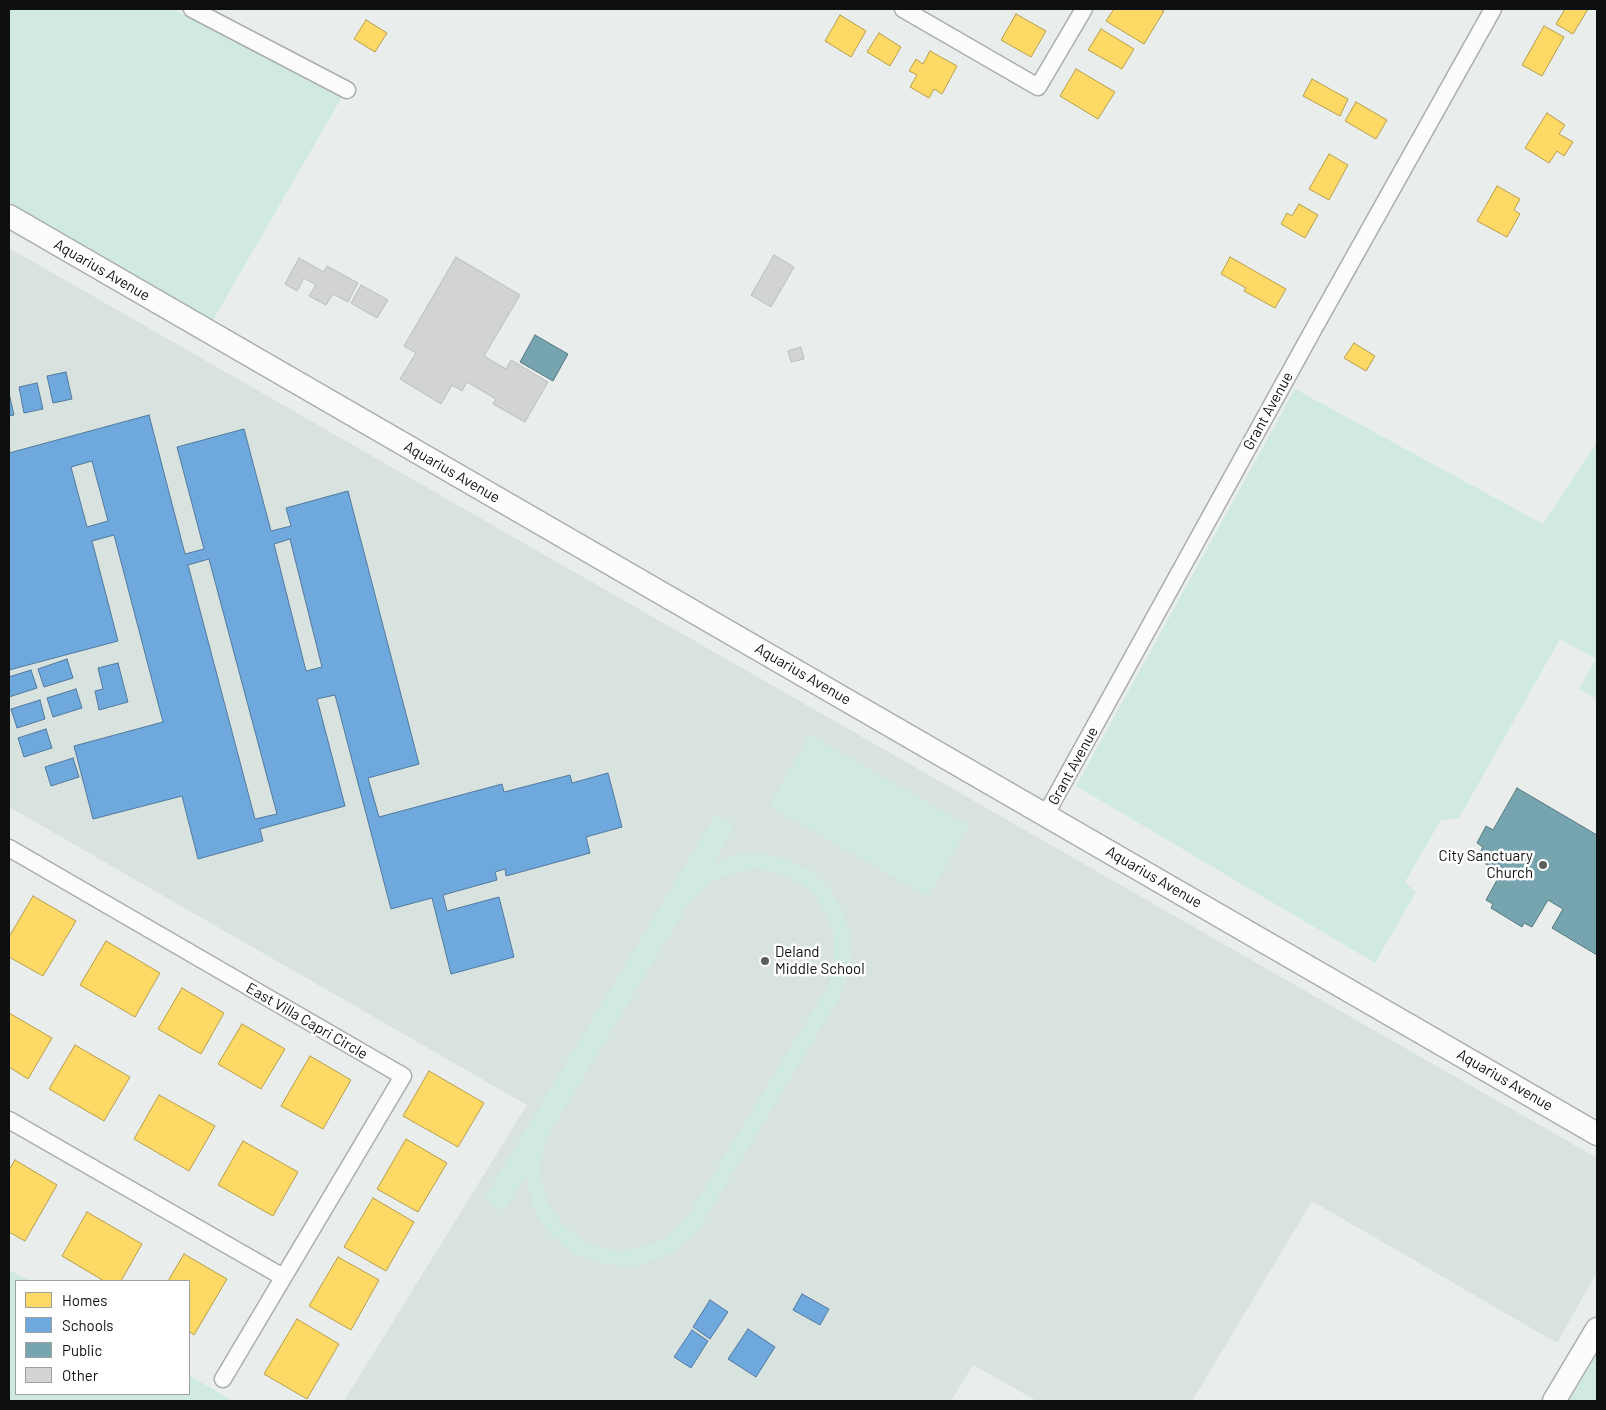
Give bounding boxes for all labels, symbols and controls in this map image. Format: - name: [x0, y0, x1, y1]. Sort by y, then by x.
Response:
- street label: Aquarius Avenue: [51, 235, 153, 305]
- street label: Grant Avenue: [1239, 369, 1297, 453]
- street label: Aquarius Avenue: [401, 437, 503, 507]
- street label: Aquarius Avenue: [752, 639, 854, 709]
- street label: Grant Avenue: [1044, 724, 1102, 808]
- street label: Aquarius Avenue: [1103, 842, 1205, 912]
- place label: City Sanctuary Church: [1439, 847, 1533, 882]
- marker: City Sanctuary Church: [1537, 859, 1549, 871]
- place label: Deland Middle School: [775, 943, 865, 978]
- marker: Deland Middle School: [759, 955, 771, 967]
- street label: East Villa Capri Circle: [243, 979, 371, 1063]
- street label: Aquarius Avenue: [1454, 1045, 1556, 1115]
- legend: [15, 1280, 190, 1395]
- text: Homes: [62, 1291, 107, 1309]
- text: Schools: [62, 1316, 114, 1334]
- text: Public: [62, 1341, 102, 1359]
- text: Other: [62, 1366, 98, 1384]

